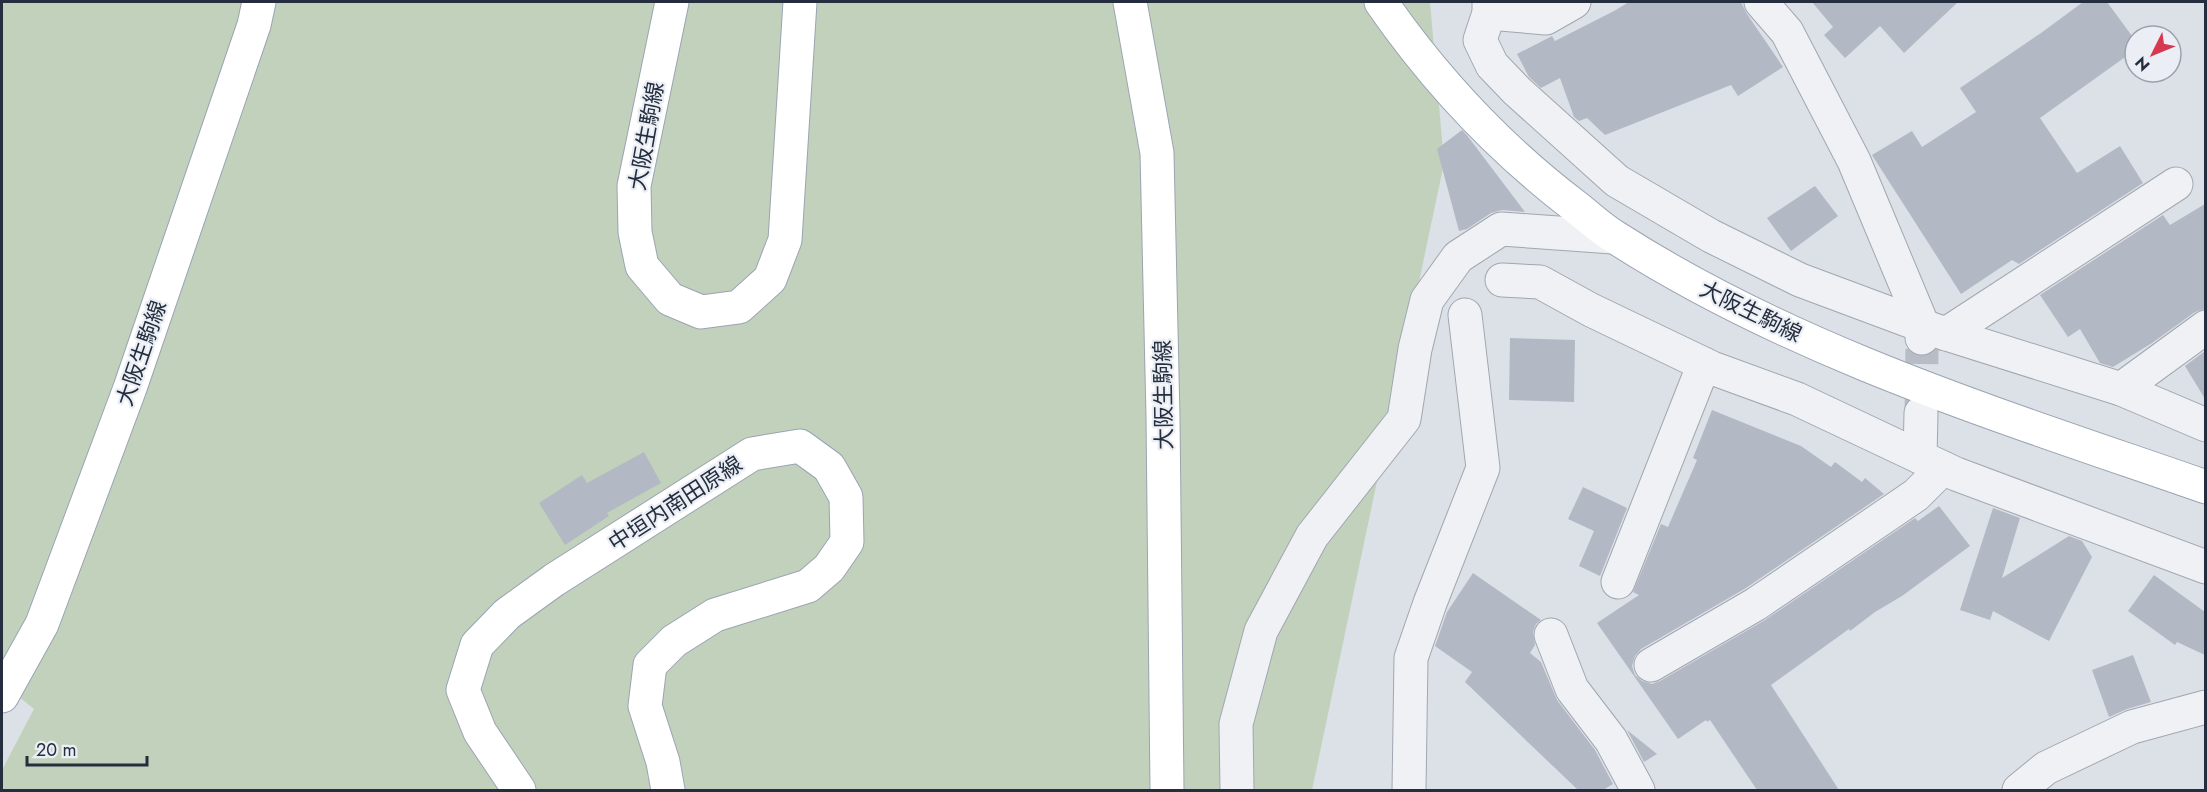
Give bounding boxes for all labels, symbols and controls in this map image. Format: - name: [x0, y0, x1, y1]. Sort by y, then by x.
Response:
- north arrow: [2123, 24, 2183, 84]
- text: N: [2130, 51, 2155, 76]
- street label: 大阪生駒線: [621, 79, 671, 193]
- street label: 大阪生駒線: [1695, 273, 1807, 349]
- street label: 大阪生駒線: [108, 296, 174, 410]
- street label: 大阪生駒線: [1146, 340, 1180, 450]
- street label: 中垣内南田原線: [602, 448, 748, 558]
- scale bar: [27, 729, 147, 767]
- text: 20 m: [36, 737, 76, 763]

